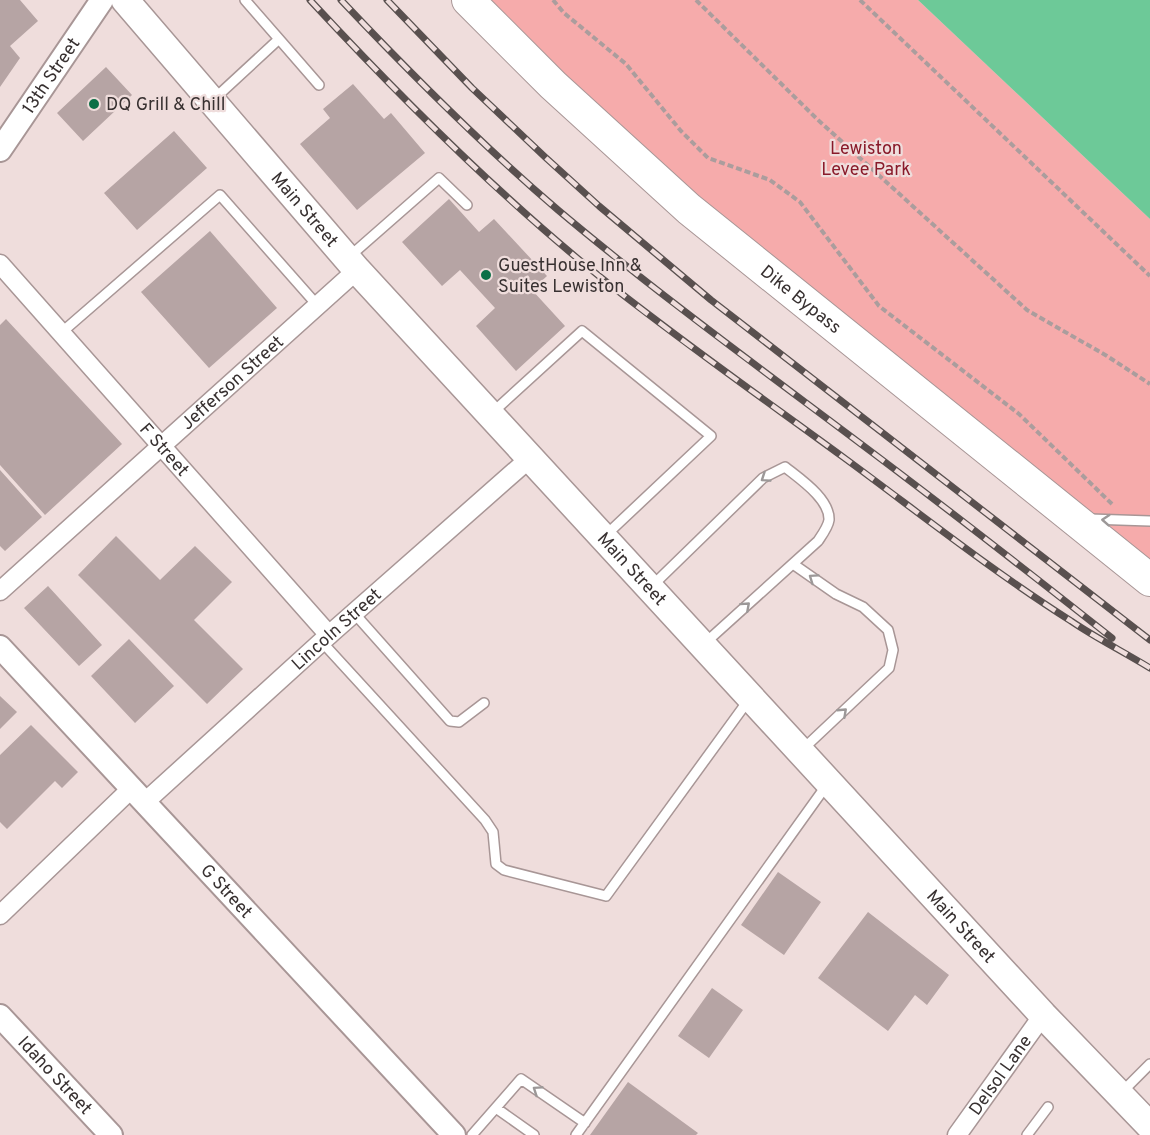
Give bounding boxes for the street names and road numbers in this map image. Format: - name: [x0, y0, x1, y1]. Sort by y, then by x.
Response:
- street label: 13th Street: [18, 34, 86, 119]
- street label: Main Street: [265, 168, 342, 253]
- street label: Dike Bypass: [755, 261, 845, 340]
- street label: Jefferson Street: [177, 331, 289, 436]
- street label: F Street: [134, 419, 193, 482]
- street label: Main Street: [591, 528, 671, 611]
- street label: Lincoln Street: [288, 584, 387, 676]
- street label: G Street: [195, 860, 257, 924]
- street label: Main Street: [921, 886, 1000, 969]
- street label: Delsol Lane: [965, 1031, 1038, 1120]
- street label: Idaho Street: [12, 1032, 96, 1120]

